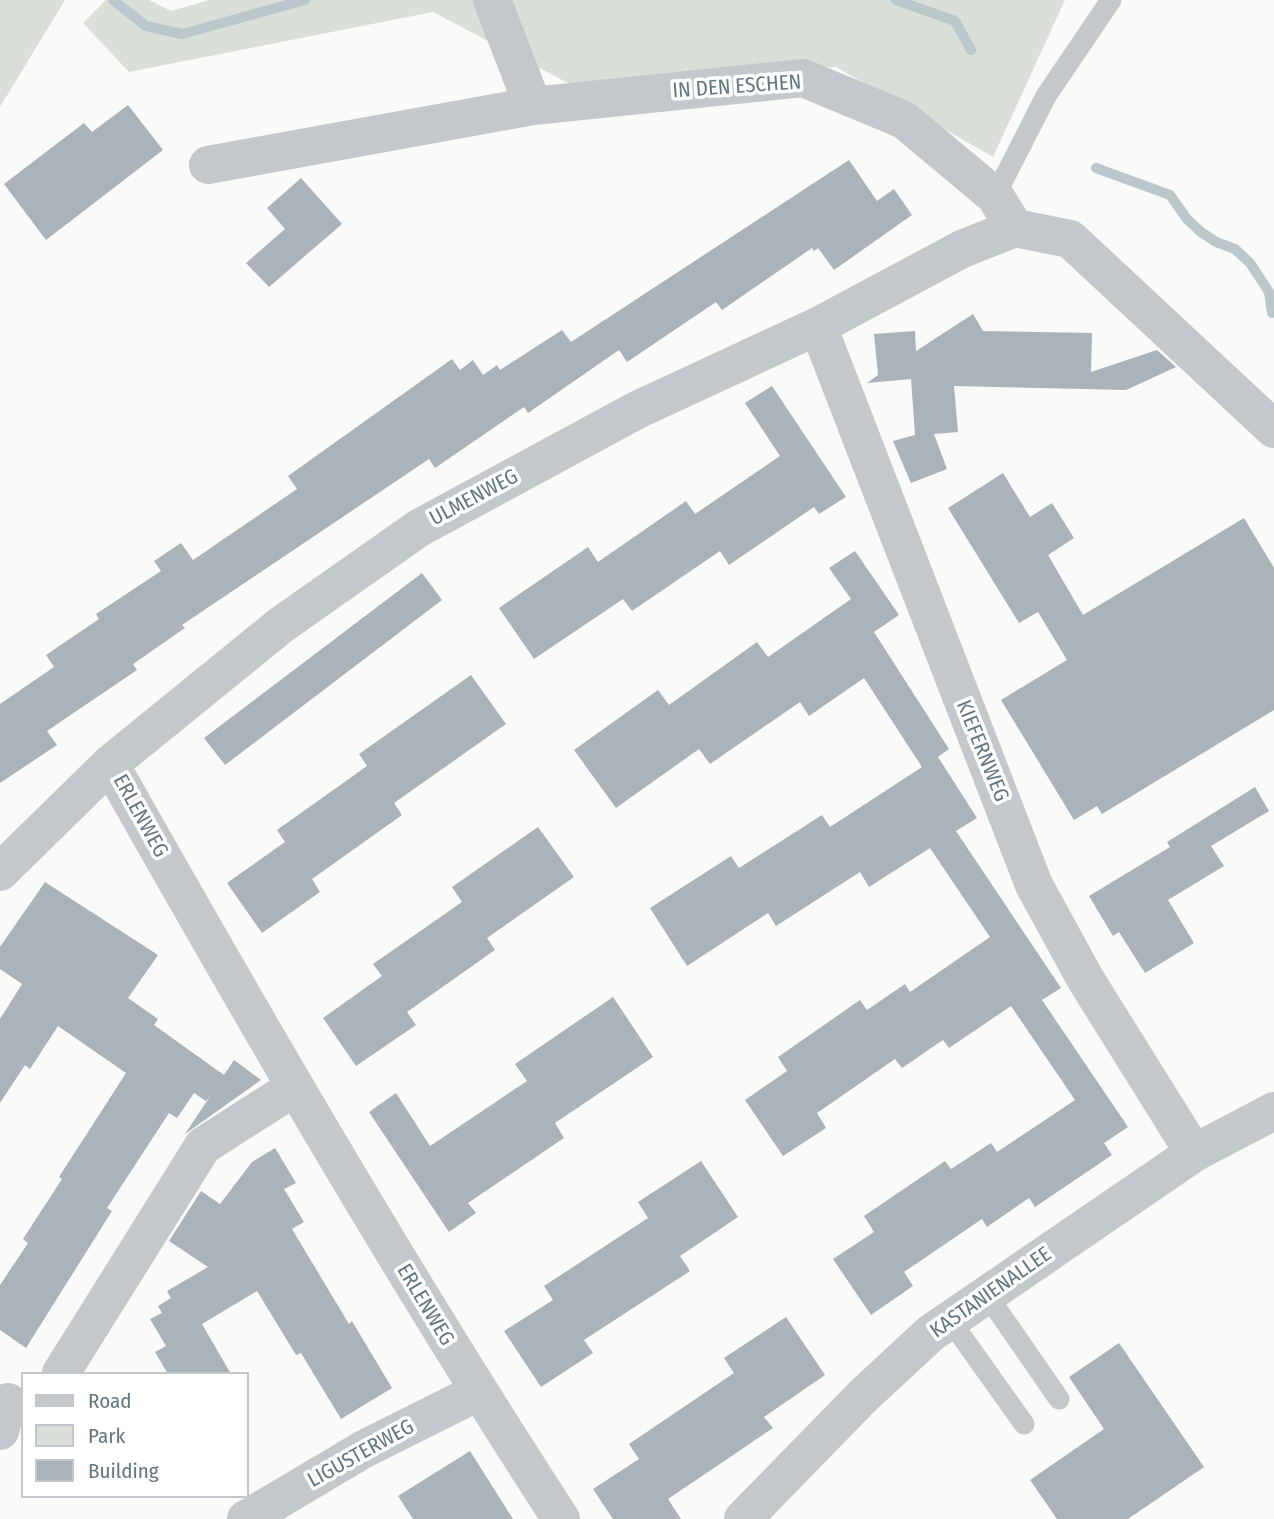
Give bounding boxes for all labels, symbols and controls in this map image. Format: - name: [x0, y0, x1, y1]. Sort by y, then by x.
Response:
- street label: IN DEN ESCHEN: [672, 70, 802, 104]
- street label: ULMENWEG: [426, 464, 522, 532]
- street label: KIEFERNWEG: [950, 697, 1014, 805]
- street label: ERLENWEG: [107, 770, 173, 862]
- street label: KASTANIENALLEE: [926, 1242, 1056, 1344]
- street label: ERLENWEG: [391, 1260, 459, 1350]
- legend: [21, 1372, 248, 1498]
- text: Road: [88, 1388, 132, 1414]
- street label: LIGUSTERWEG: [304, 1415, 418, 1493]
- text: Park: [88, 1423, 125, 1449]
- text: Building: [88, 1458, 159, 1484]

